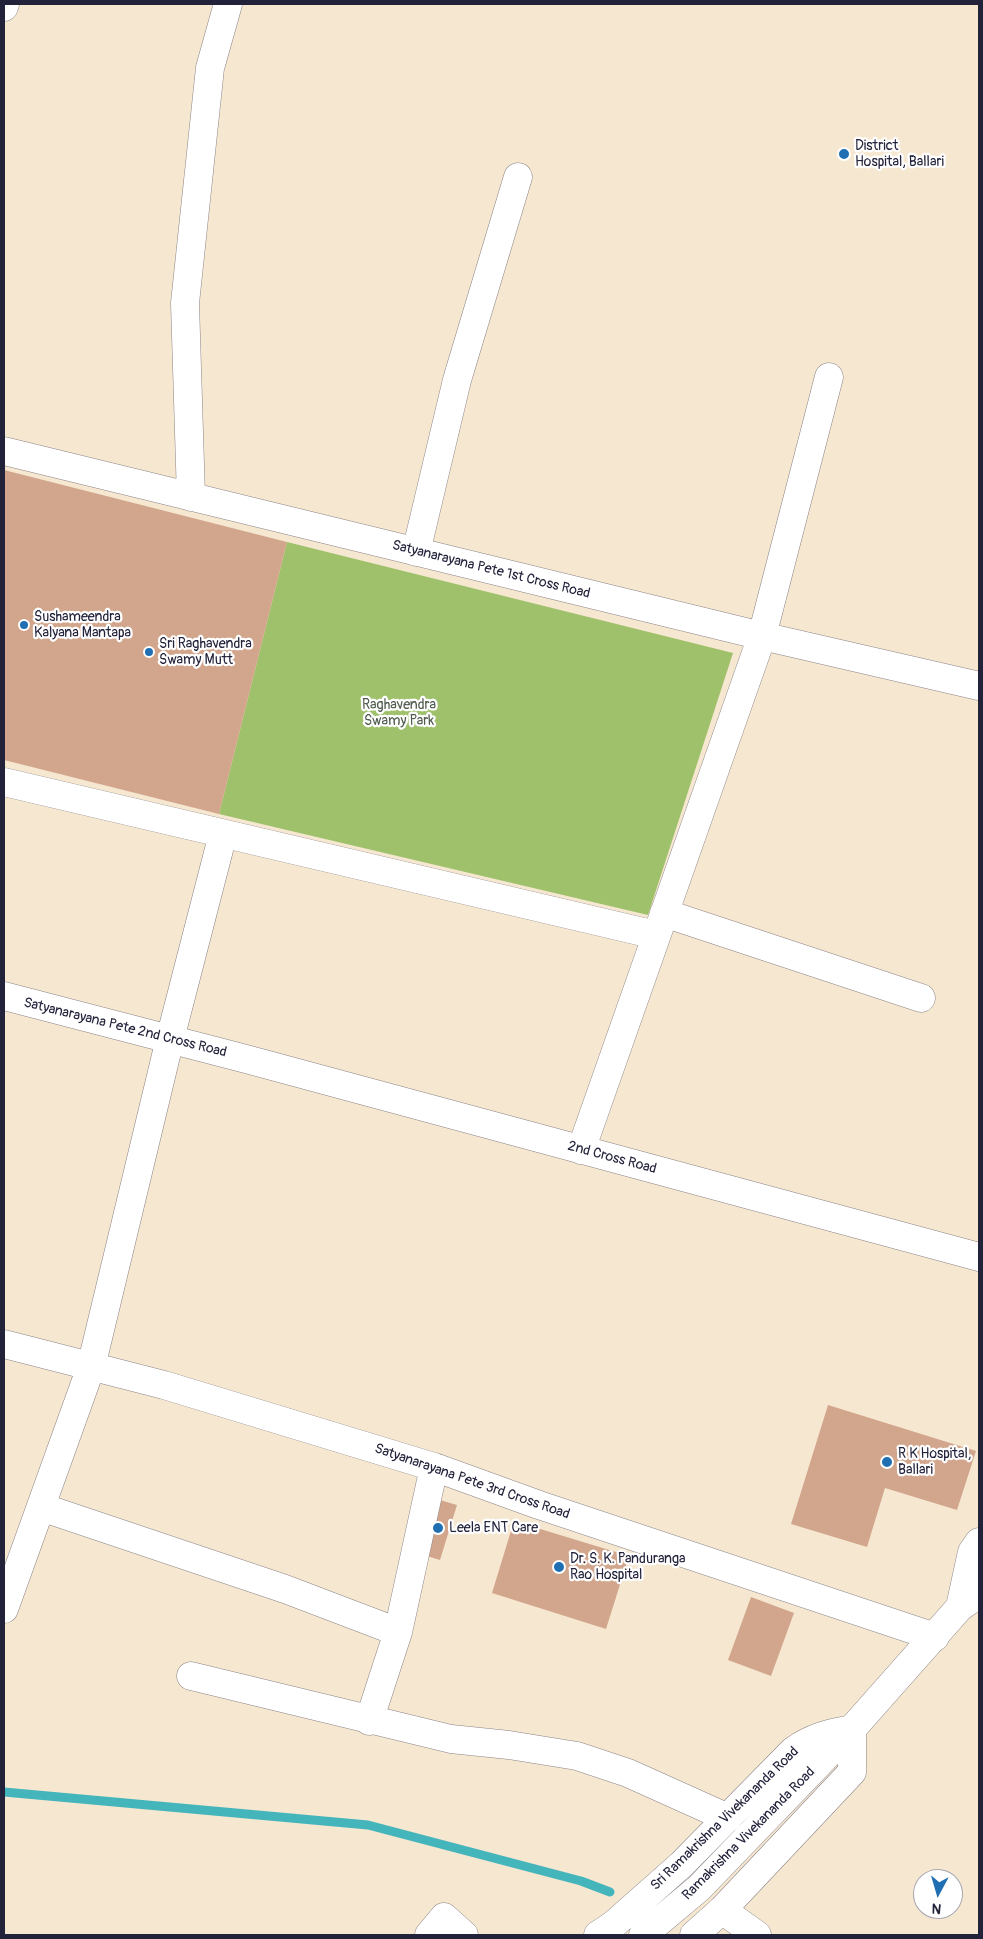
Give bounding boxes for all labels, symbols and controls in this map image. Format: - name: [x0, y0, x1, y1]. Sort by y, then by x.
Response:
- place label: District Hospital, Ballari: [855, 138, 944, 170]
- marker: District Hospital, Ballari: [837, 147, 851, 161]
- street label: Satyanarayana Pete 1st Cross Road: [390, 537, 592, 603]
- place label: Sushameendra Kalyana Mantapa: [34, 609, 131, 642]
- marker: Sushameendra Kalyana Mantapa: [18, 619, 30, 631]
- place label: Sri Raghavendra Swamy Mutt: [159, 636, 252, 669]
- marker: Sri Raghavendra Swamy Mutt: [143, 646, 155, 658]
- park label: Raghavendra Swamy Park: [362, 697, 436, 730]
- street label: Satyanarayana Pete 2nd Cross Road: [22, 995, 228, 1061]
- street label: 2nd Cross Road: [566, 1138, 658, 1178]
- street label: Satyanarayana Pete 3rd Cross Road: [372, 1441, 572, 1523]
- place label: R K Hospital, Ballari: [898, 1446, 971, 1478]
- marker: R K Hospital, Ballari: [880, 1455, 894, 1469]
- place label: Leela ENT Care: [449, 1520, 538, 1536]
- marker: Leela ENT Care: [431, 1521, 445, 1535]
- place label: Dr. S. K. Panduranga Rao Hospital: [570, 1551, 685, 1584]
- marker: Dr. S. K. Panduranga Rao Hospital: [552, 1560, 566, 1574]
- street label: Sri Ramakrishna Vivekananda Road: [647, 1744, 803, 1894]
- street label: Ramakrishna Vivekananda Road: [679, 1764, 819, 1904]
- north arrow: [913, 1869, 963, 1919]
- text: N: [931, 1899, 942, 1917]

